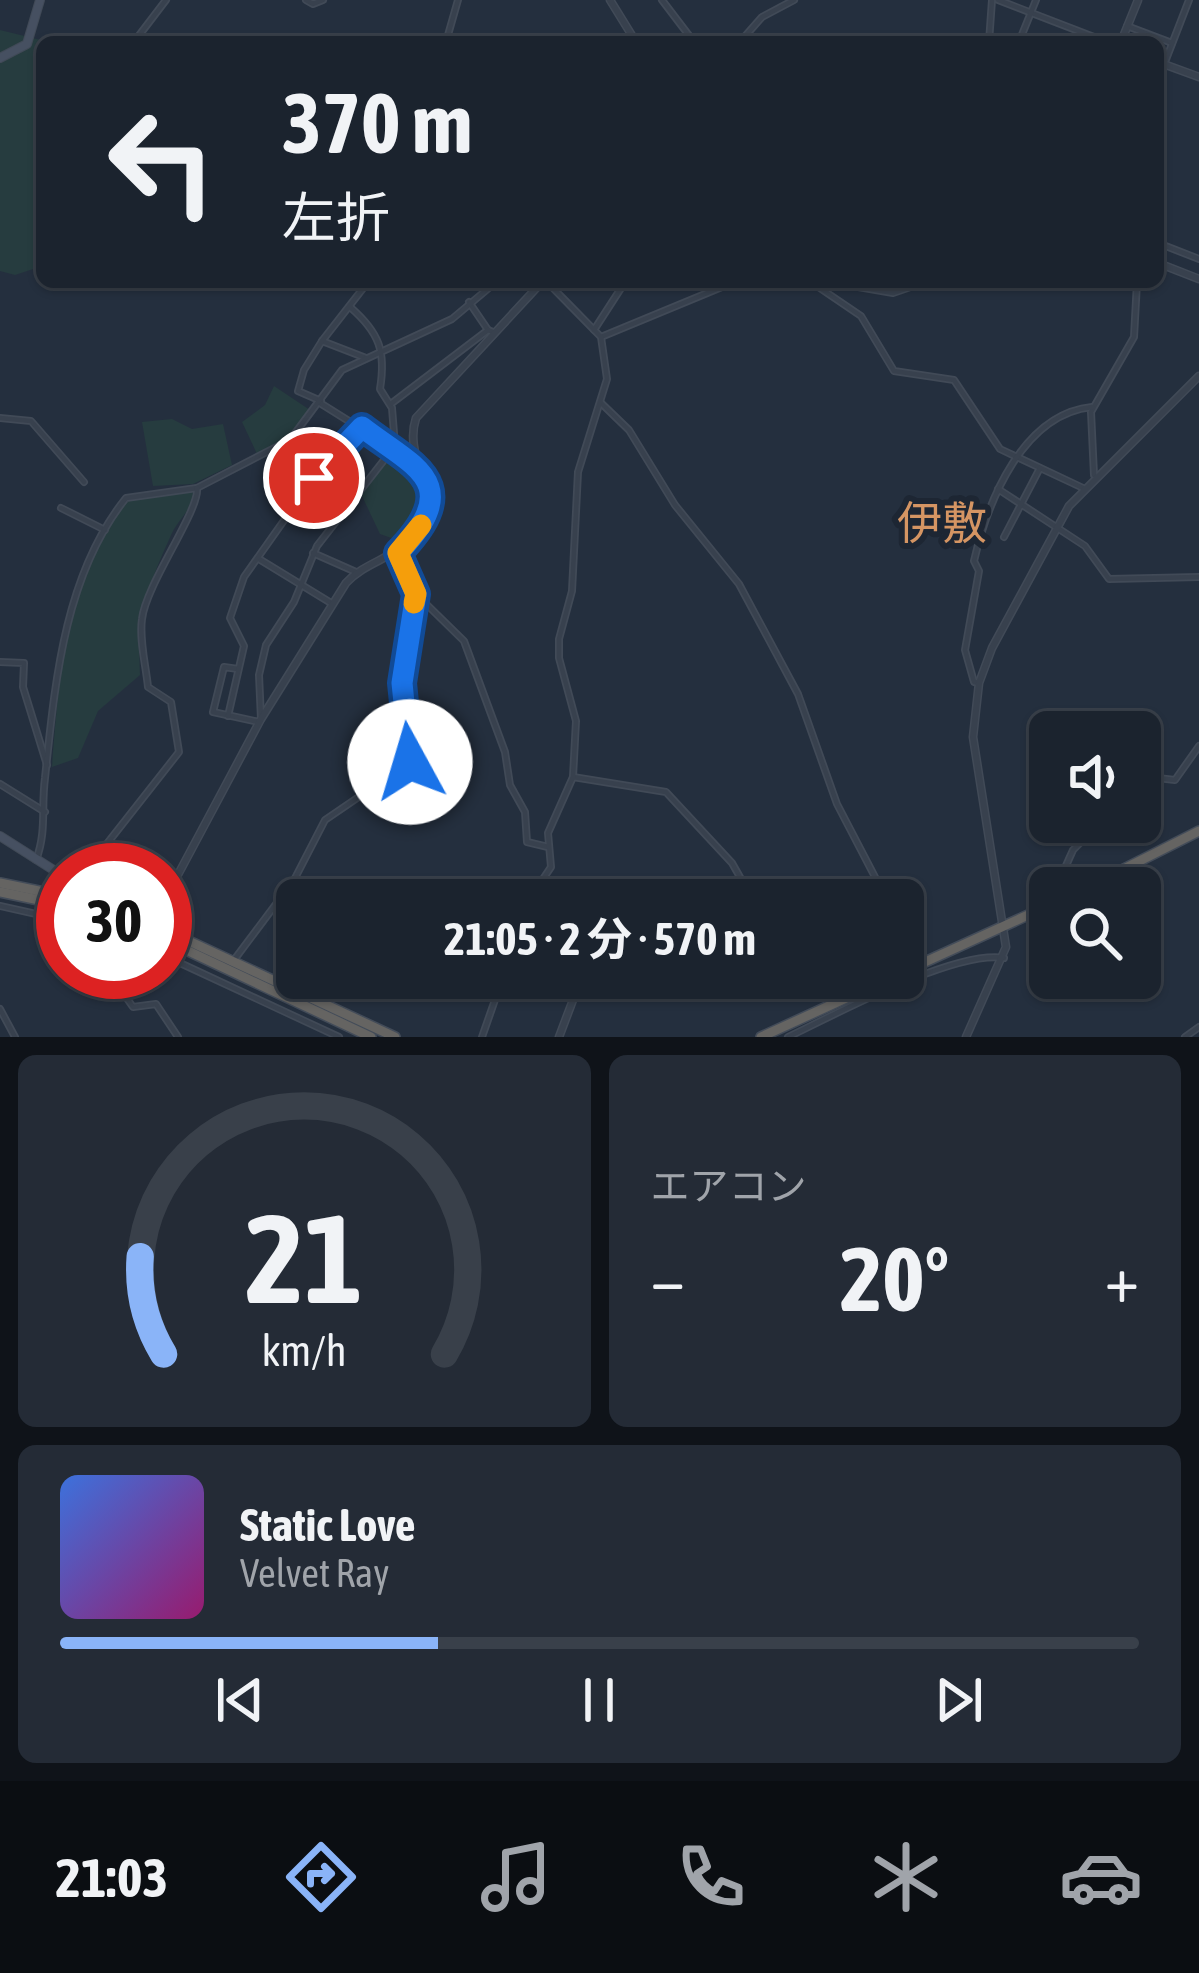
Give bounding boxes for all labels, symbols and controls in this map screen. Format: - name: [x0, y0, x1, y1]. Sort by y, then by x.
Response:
- text: 370 m: [282, 75, 472, 171]
- icon: left: [84, 84, 240, 240]
- text: 左折: [282, 187, 390, 248]
- pin: [263, 427, 365, 529]
- icon: arrive: [281, 445, 347, 511]
- district label: 伊敷: [897, 497, 987, 549]
- position arrow: [347, 699, 473, 825]
- map controls: [1029, 711, 1161, 999]
- button: sound: [1029, 711, 1161, 843]
- speed limit sign: 30: [36, 843, 192, 999]
- button: search: [1029, 867, 1161, 999]
- text: 21:05 · 2 分 · 570 m: [444, 913, 756, 965]
- text: エアコン: [651, 1164, 807, 1208]
- text: 21: [246, 1186, 363, 1329]
- text: 20°: [840, 1227, 949, 1330]
- text: −: [651, 1240, 685, 1316]
- text: +: [1105, 1240, 1139, 1316]
- text: km/h: [262, 1326, 347, 1375]
- text: Static Love: [240, 1499, 416, 1551]
- text: Velvet Ray: [240, 1551, 389, 1595]
- icon: previous: [207, 1667, 273, 1733]
- icon: pause: [566, 1667, 632, 1733]
- icon: next: [926, 1667, 992, 1733]
- icon: directions: [279, 1835, 363, 1919]
- icon: music: [474, 1835, 558, 1919]
- icon: phone: [669, 1835, 753, 1919]
- icon: climate: [864, 1835, 948, 1919]
- icon: car: [1059, 1835, 1143, 1919]
- text: 21:03: [56, 1847, 168, 1908]

